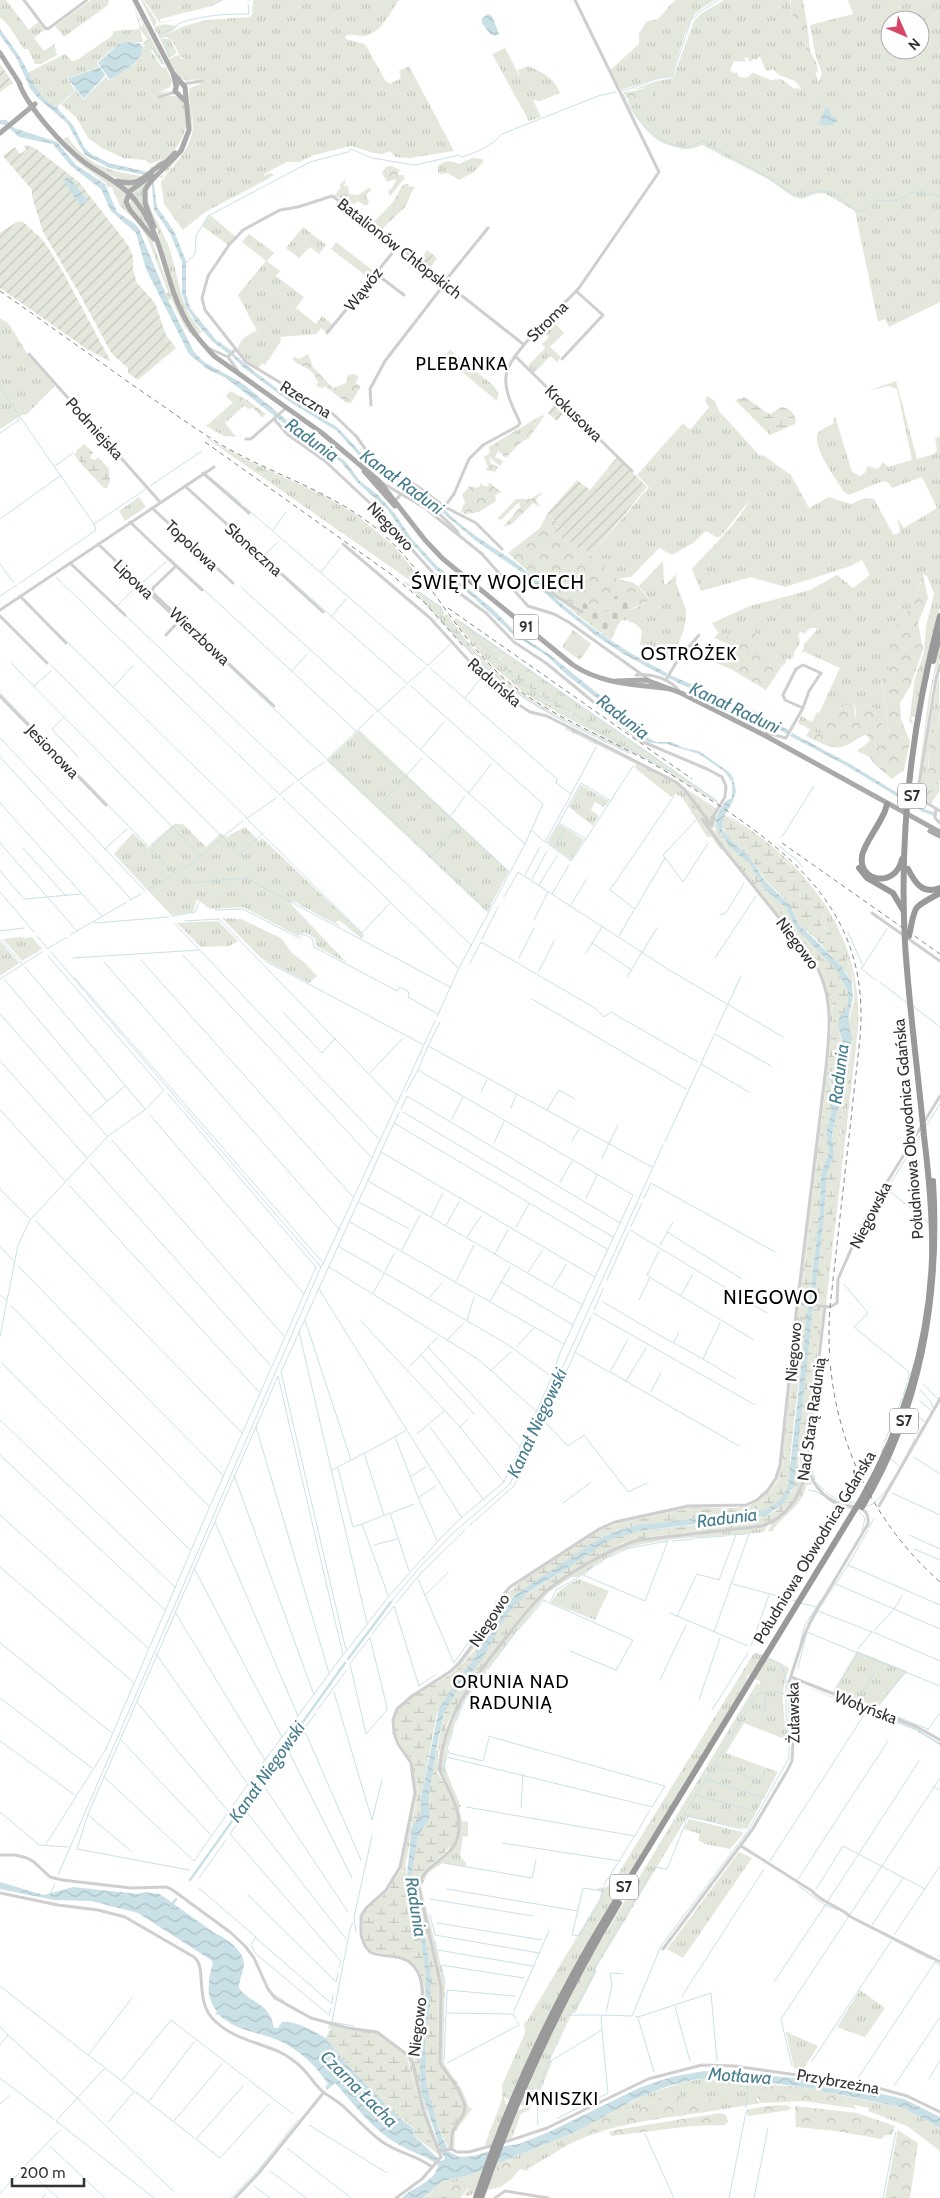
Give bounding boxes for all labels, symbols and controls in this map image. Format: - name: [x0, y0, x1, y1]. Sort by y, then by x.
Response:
- north arrow: [880, 10, 930, 60]
- text: N: [904, 34, 924, 54]
- street label: Batalionów Chłopskich: [334, 194, 465, 303]
- street label: Wąwóz: [340, 263, 387, 315]
- street label: Stroma: [523, 297, 572, 346]
- district label: PLEBANKA: [415, 353, 509, 375]
- street label: Rzeczna: [277, 377, 335, 422]
- street label: Krokusowa: [541, 381, 607, 446]
- street label: Podmiejska: [62, 393, 128, 464]
- water label: Radunia: [281, 413, 343, 467]
- water label: Kanał Raduni: [356, 445, 449, 520]
- street label: Niegowo: [363, 498, 418, 555]
- street label: Topolowa: [161, 516, 222, 575]
- street label: Słoneczna: [221, 519, 286, 580]
- street label: Lipowa: [110, 556, 158, 603]
- district label: ŚWIĘTY WOJCIECH: [411, 570, 585, 594]
- street label: Wierzbowa: [165, 603, 234, 669]
- road number: 91: [514, 614, 538, 640]
- district label: OSTRÓŻEK: [641, 643, 737, 665]
- street label: Raduńska: [464, 654, 526, 711]
- water label: Kanał Raduni: [686, 677, 785, 739]
- water label: Radunia: [592, 690, 654, 744]
- street label: Jesionowa: [22, 720, 83, 783]
- road number: S7: [898, 784, 926, 808]
- street label: Niegowo: [772, 914, 823, 973]
- street label: Południowa Obwodnica Gdańska: [889, 1018, 928, 1240]
- water label: Radunia: [824, 1043, 854, 1105]
- street label: Niegowska: [846, 1178, 895, 1252]
- district label: NIEGOWO: [723, 1286, 819, 1309]
- street label: Niegowo: [781, 1321, 806, 1383]
- street label: Nad Starą Radunią: [793, 1356, 830, 1482]
- water label: Kanał Niegowski: [502, 1364, 572, 1481]
- road number: S7: [890, 1408, 918, 1434]
- street label: Południowa Obwodnica Gdańska: [749, 1447, 880, 1647]
- water label: Radunia: [696, 1503, 758, 1533]
- street label: Niegowo: [465, 1590, 514, 1650]
- district label: ORUNIA NAD RADUNIĄ: [453, 1671, 570, 1714]
- street label: Żuławska: [783, 1682, 804, 1744]
- street label: Wołyńska: [832, 1687, 900, 1728]
- water label: Kanał Niegowski: [224, 1716, 310, 1827]
- road number: S7: [610, 1874, 638, 1900]
- water label: Radunia: [400, 1875, 432, 1939]
- street label: Niegowo: [404, 1996, 431, 2058]
- water label: Czarna Łacha: [316, 2046, 402, 2132]
- water label: Motława: [707, 2063, 772, 2089]
- street label: Przybrzeżna: [795, 2065, 881, 2098]
- district label: MNISZKI: [525, 2088, 599, 2110]
- scale bar: [12, 2156, 85, 2188]
- text: 200 m: [20, 2164, 65, 2182]

